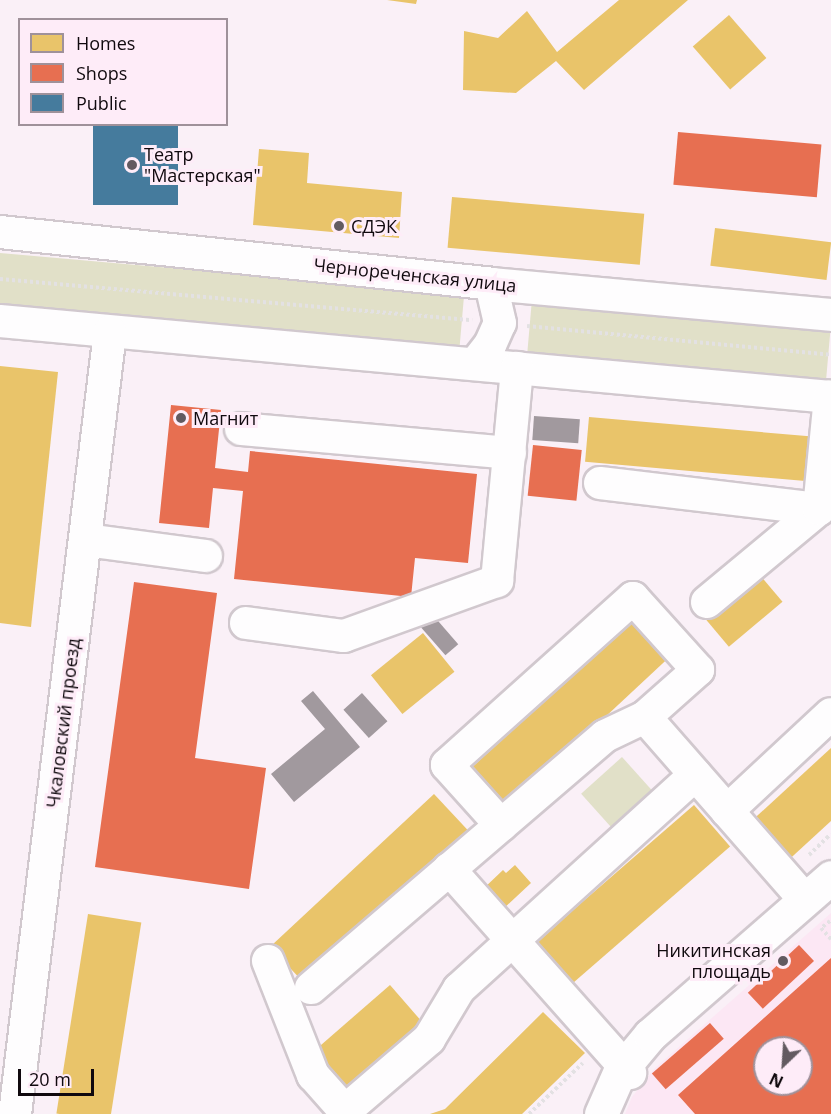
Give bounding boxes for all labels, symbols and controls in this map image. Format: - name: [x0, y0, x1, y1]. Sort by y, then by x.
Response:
- legend: [18, 18, 228, 126]
- text: Homes: [76, 31, 135, 55]
- text: Shops: [76, 61, 127, 85]
- text: Public: [76, 91, 127, 115]
- place label: Театр "Мастерская": [144, 144, 261, 186]
- marker: Театр "Мастерская": [125, 158, 139, 172]
- place label: СДЭК: [351, 215, 397, 237]
- marker: СДЭК: [332, 219, 346, 233]
- street label: Чернореченская улица: [312, 254, 518, 296]
- place label: Магнит: [193, 407, 258, 429]
- marker: Магнит: [174, 411, 188, 425]
- street label: Чкаловский проезд: [42, 637, 84, 809]
- place label: Никитинская площадь: [656, 940, 771, 982]
- marker: Никитинская площадь: [776, 954, 790, 968]
- north arrow: [753, 1036, 813, 1096]
- scale bar: [21, 1057, 98, 1095]
- text: 20 m: [29, 1067, 71, 1091]
- text: N: [766, 1068, 787, 1093]

